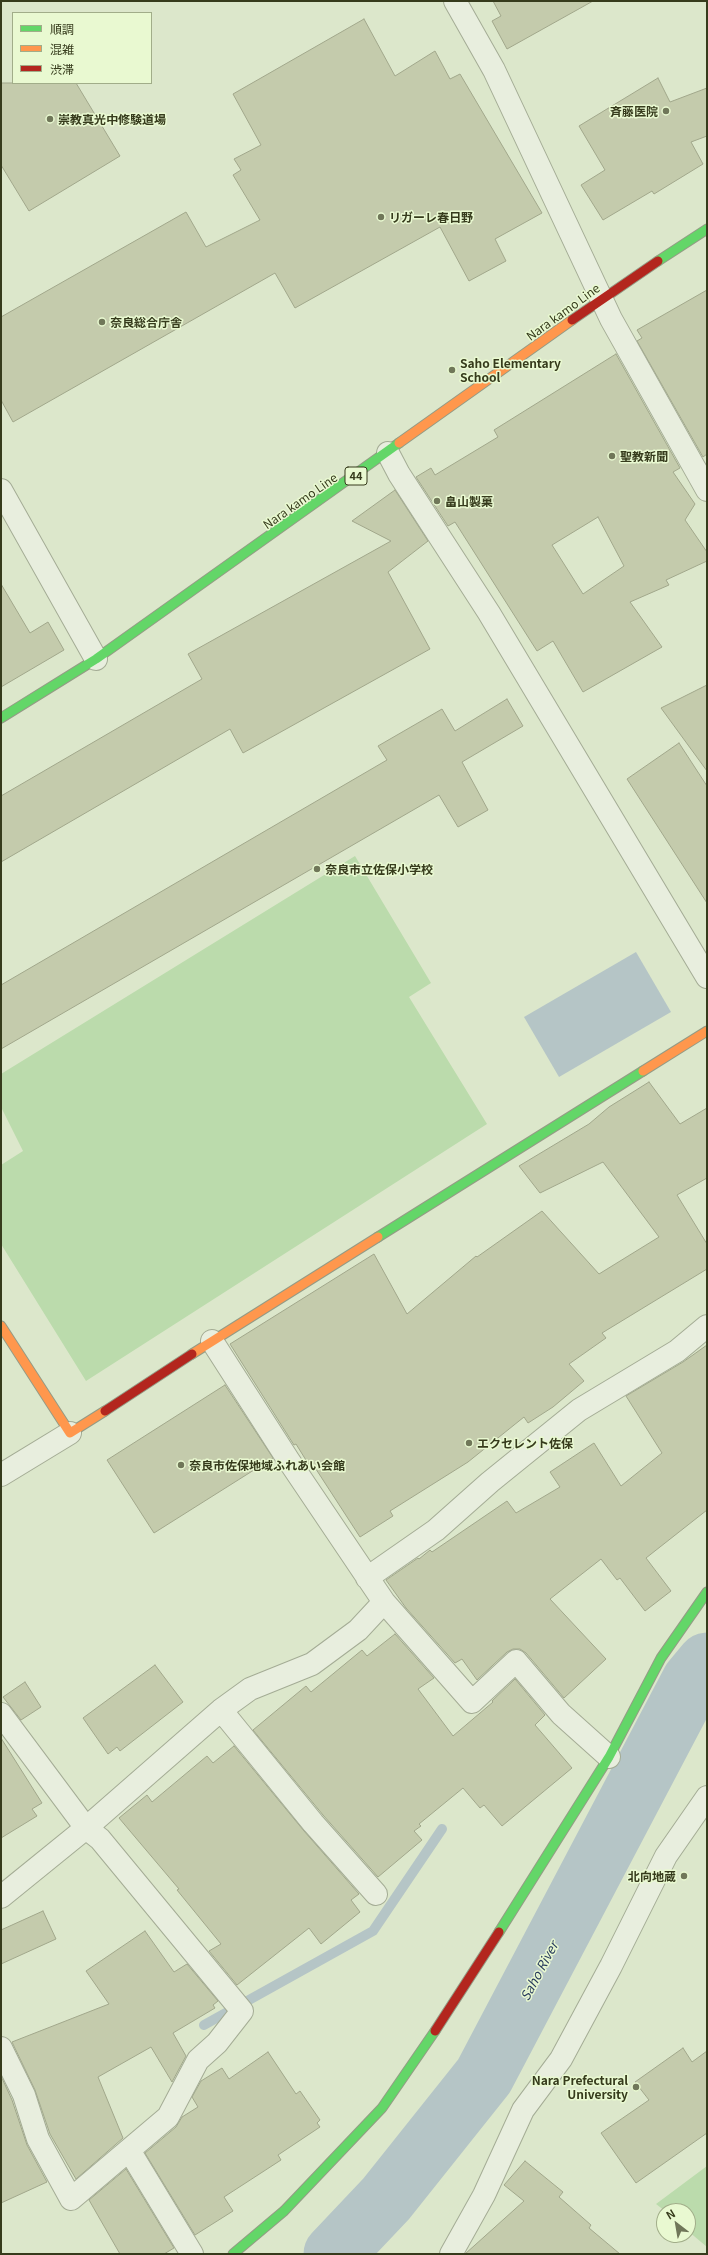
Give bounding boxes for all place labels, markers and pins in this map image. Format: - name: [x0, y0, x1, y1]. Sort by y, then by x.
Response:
- place label: 斉藤医院: [610, 104, 658, 118]
- marker: 斉藤医院: [661, 106, 671, 116]
- place label: 崇教真光中修験道場: [58, 112, 166, 126]
- marker: 崇教真光中修験道場: [45, 114, 55, 124]
- place label: リガーレ春日野: [389, 210, 473, 224]
- marker: リガーレ春日野: [376, 212, 386, 222]
- place label: 奈良総合庁舎: [110, 315, 182, 329]
- marker: 奈良総合庁舎: [97, 317, 107, 327]
- place label: Saho Elementary School: [460, 356, 561, 384]
- marker: Saho Elementary School: [447, 365, 457, 375]
- place label: 聖教新聞: [620, 449, 668, 463]
- marker: 聖教新聞: [607, 451, 617, 461]
- place label: 畠山製菓: [445, 494, 493, 508]
- marker: 畠山製菓: [432, 496, 442, 506]
- place label: 奈良市立佐保小学校: [325, 862, 433, 876]
- marker: 奈良市立佐保小学校: [312, 864, 322, 874]
- place label: エクセレント佐保: [477, 1436, 573, 1450]
- marker: エクセレント佐保: [464, 1438, 474, 1448]
- place label: 奈良市佐保地域ふれあい会館: [189, 1458, 345, 1472]
- marker: 奈良市佐保地域ふれあい会館: [176, 1460, 186, 1470]
- place label: 北向地蔵: [628, 1869, 676, 1883]
- marker: 北向地蔵: [679, 1871, 689, 1881]
- place label: Nara Prefectural University: [532, 2073, 628, 2101]
- marker: Nara Prefectural University: [631, 2082, 641, 2092]

